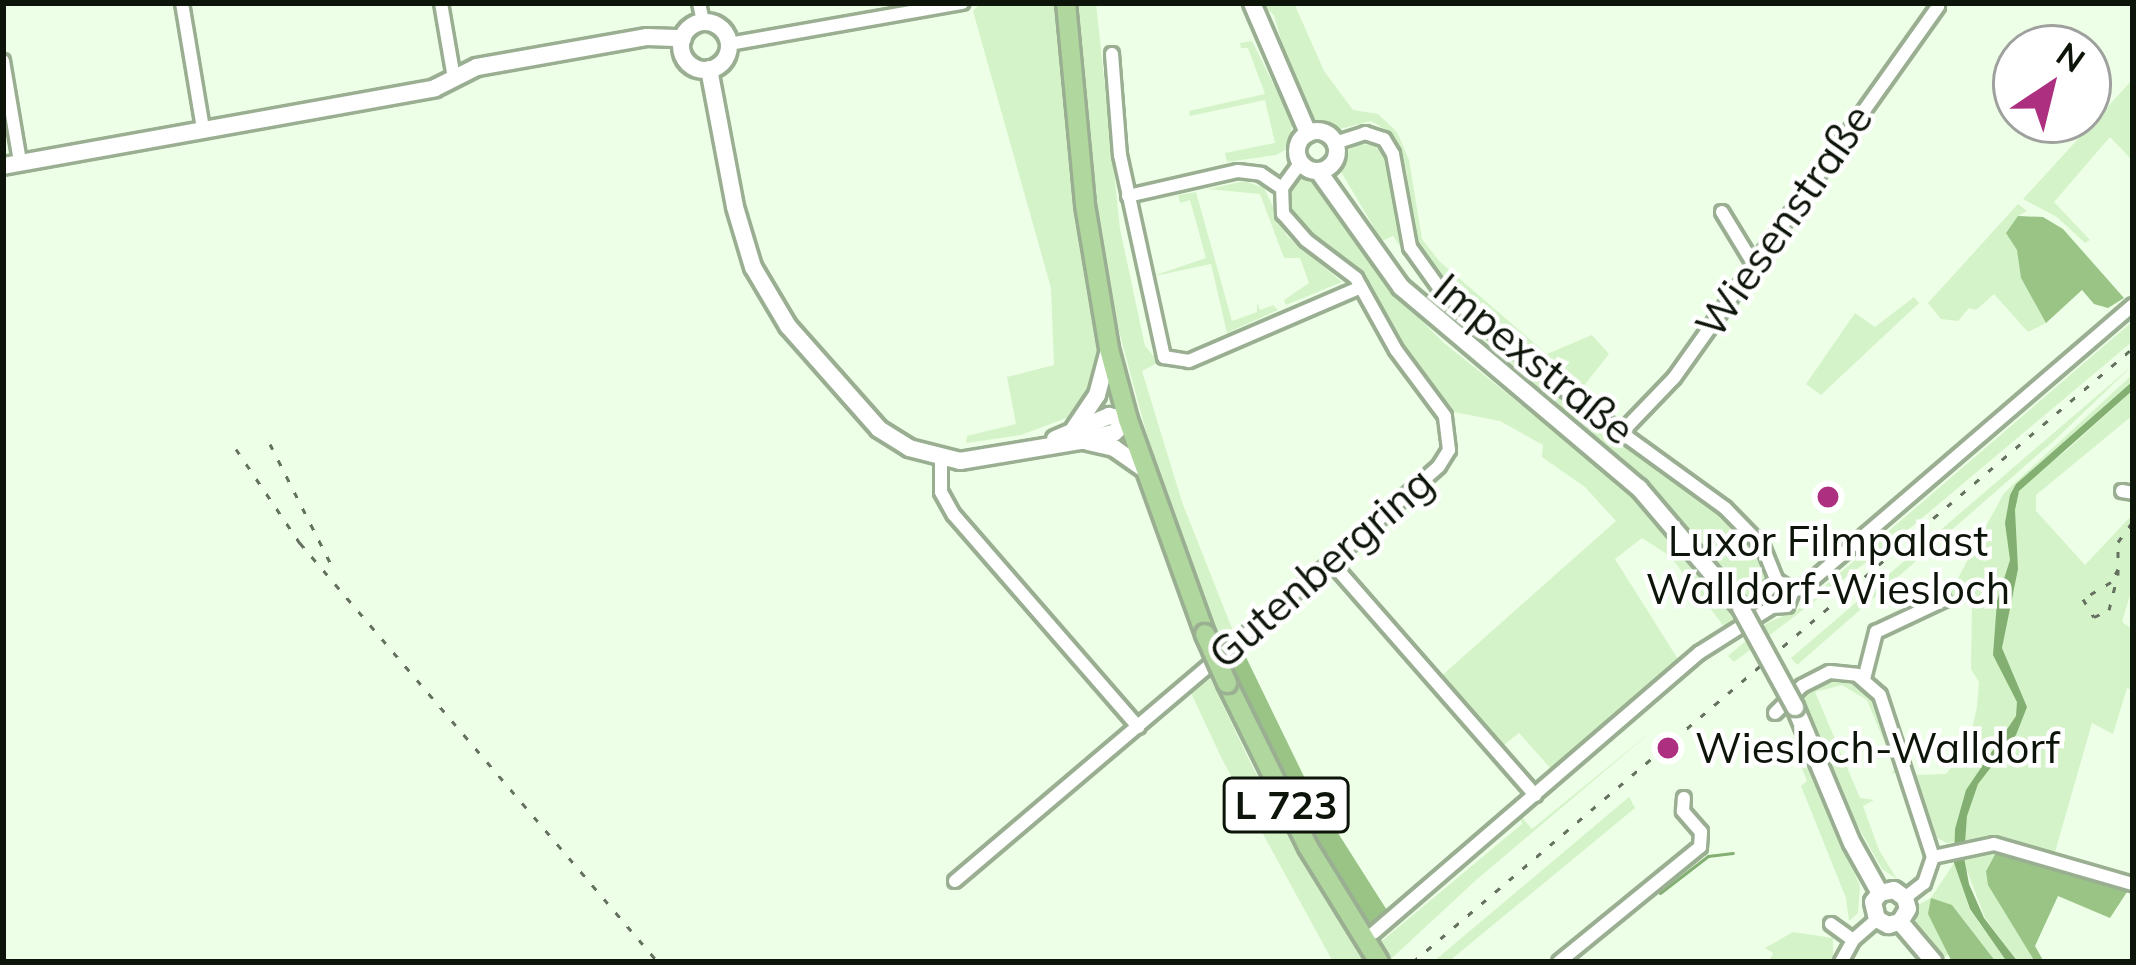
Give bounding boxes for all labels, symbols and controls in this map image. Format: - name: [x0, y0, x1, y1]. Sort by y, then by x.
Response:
- north arrow: [1992, 24, 2112, 144]
- text: N: [2049, 33, 2093, 80]
- street label: Wiesenstraße: [1685, 95, 1883, 347]
- street label: Impexstraße: [1424, 263, 1644, 455]
- street label: Gutenbergring: [1199, 457, 1443, 679]
- marker: Luxor Filmpalast Walldorf-Wiesloch: [1815, 484, 1841, 510]
- place label: Luxor Filmpalast Walldorf-Wiesloch: [1646, 516, 2010, 614]
- place label: Wiesloch-Walldorf: [1695, 723, 2060, 773]
- marker: Wiesloch-Walldorf: [1652, 732, 1684, 764]
- road number: L 723: [1220, 772, 1352, 838]

